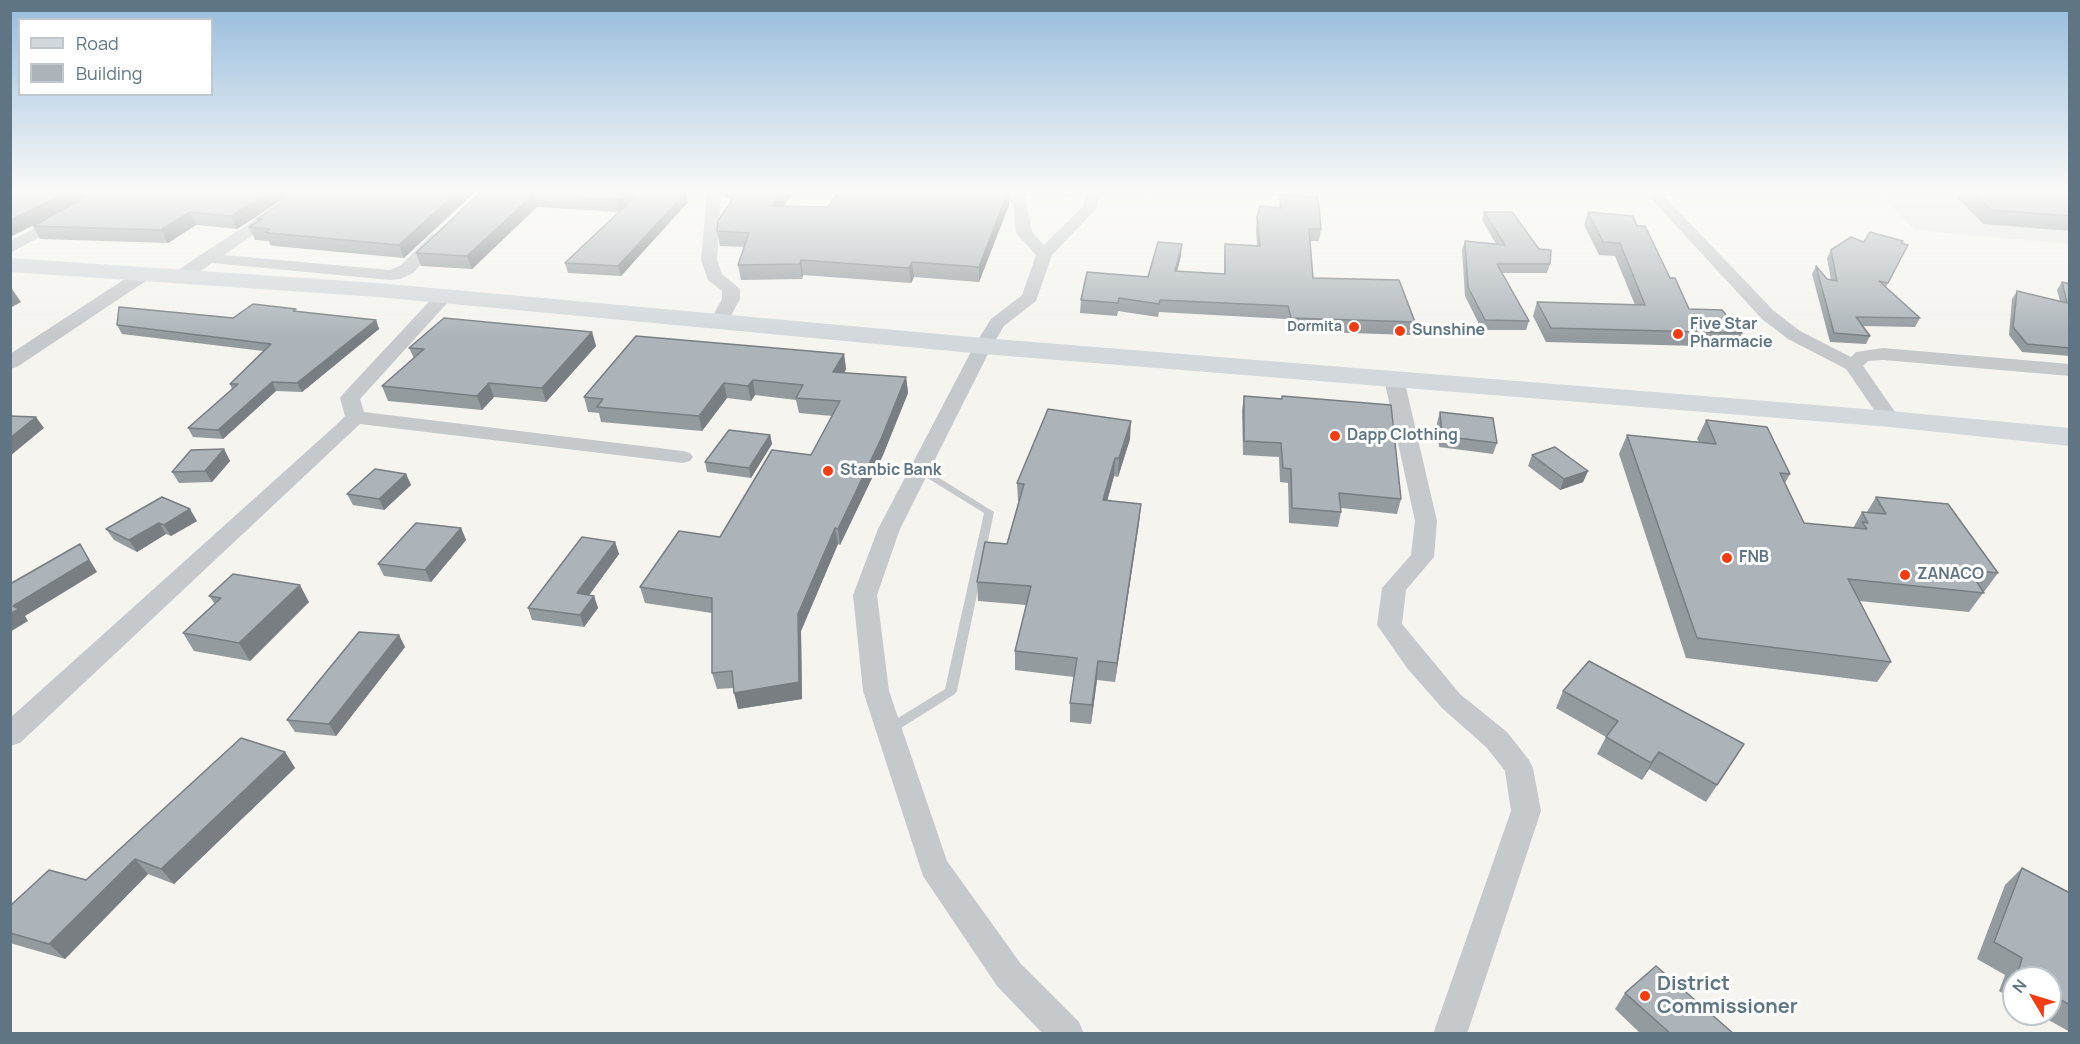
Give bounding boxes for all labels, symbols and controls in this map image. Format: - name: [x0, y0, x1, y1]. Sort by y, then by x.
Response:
- legend: [18, 18, 213, 96]
- text: Road: [76, 31, 119, 55]
- text: Building: [76, 61, 142, 85]
- place label: Five Star Pharmacie: [1690, 315, 1773, 353]
- place label: Dormita: [1287, 319, 1342, 335]
- marker: Dormita: [1347, 320, 1361, 334]
- place label: Sunshine: [1412, 321, 1485, 341]
- marker: Sunshine: [1393, 324, 1407, 338]
- marker: Five Star Pharmacie: [1671, 327, 1685, 341]
- place label: Dapp Clothing: [1347, 426, 1458, 446]
- marker: Dapp Clothing: [1328, 429, 1342, 443]
- place label: Stanbic Bank: [840, 461, 941, 481]
- marker: Stanbic Bank: [821, 464, 835, 478]
- place label: FNB: [1739, 548, 1769, 568]
- marker: FNB: [1720, 551, 1734, 565]
- place label: ZANACO: [1917, 565, 1984, 585]
- marker: ZANACO: [1898, 568, 1912, 582]
- north arrow: [2002, 966, 2062, 1026]
- place label: District Commissioner: [1657, 972, 1798, 1019]
- text: N: [2007, 975, 2032, 997]
- marker: District Commissioner: [1638, 989, 1652, 1003]

